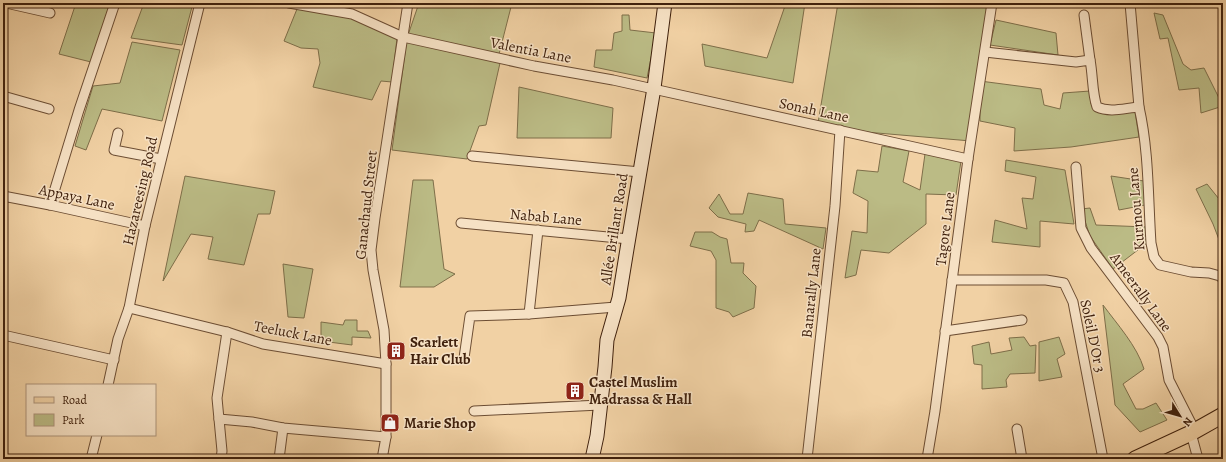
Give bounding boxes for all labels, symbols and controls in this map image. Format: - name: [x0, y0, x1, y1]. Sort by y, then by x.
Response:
- street label: Valentia Lane: [488, 32, 574, 68]
- street label: Sonah Lane: [777, 93, 851, 127]
- street label: Hazareesing Road: [118, 134, 162, 247]
- street label: Ganachaud Street: [350, 149, 382, 260]
- street label: Kurmou Lane: [1122, 166, 1150, 251]
- street label: Allée Brillant Road: [595, 171, 633, 287]
- street label: Appaya Lane: [36, 179, 117, 215]
- street label: Tagore Lane: [931, 191, 959, 267]
- street label: Nabab Lane: [509, 204, 583, 230]
- street label: Banarally Lane: [796, 247, 826, 339]
- street label: Ameerally Lane: [1105, 247, 1177, 336]
- street label: Soleil D'Or 3: [1075, 298, 1111, 374]
- street label: Teeluck Lane: [252, 316, 334, 350]
- place label: Scarlett Hair Club: [410, 332, 471, 369]
- building icon: Scarlett Hair Club: [385, 340, 407, 362]
- place label: Castel Muslim Madrassa & Hall: [589, 372, 692, 409]
- building icon: Castel Muslim Madrassa & Hall: [564, 380, 586, 402]
- legend: [26, 384, 156, 436]
- text: Road: [62, 392, 88, 408]
- north arrow: [1160, 396, 1200, 436]
- text: Park: [62, 412, 85, 428]
- shop icon: Marie Shop: [379, 412, 401, 434]
- place label: Marie Shop: [404, 413, 476, 433]
- text: N: [1179, 414, 1196, 429]

